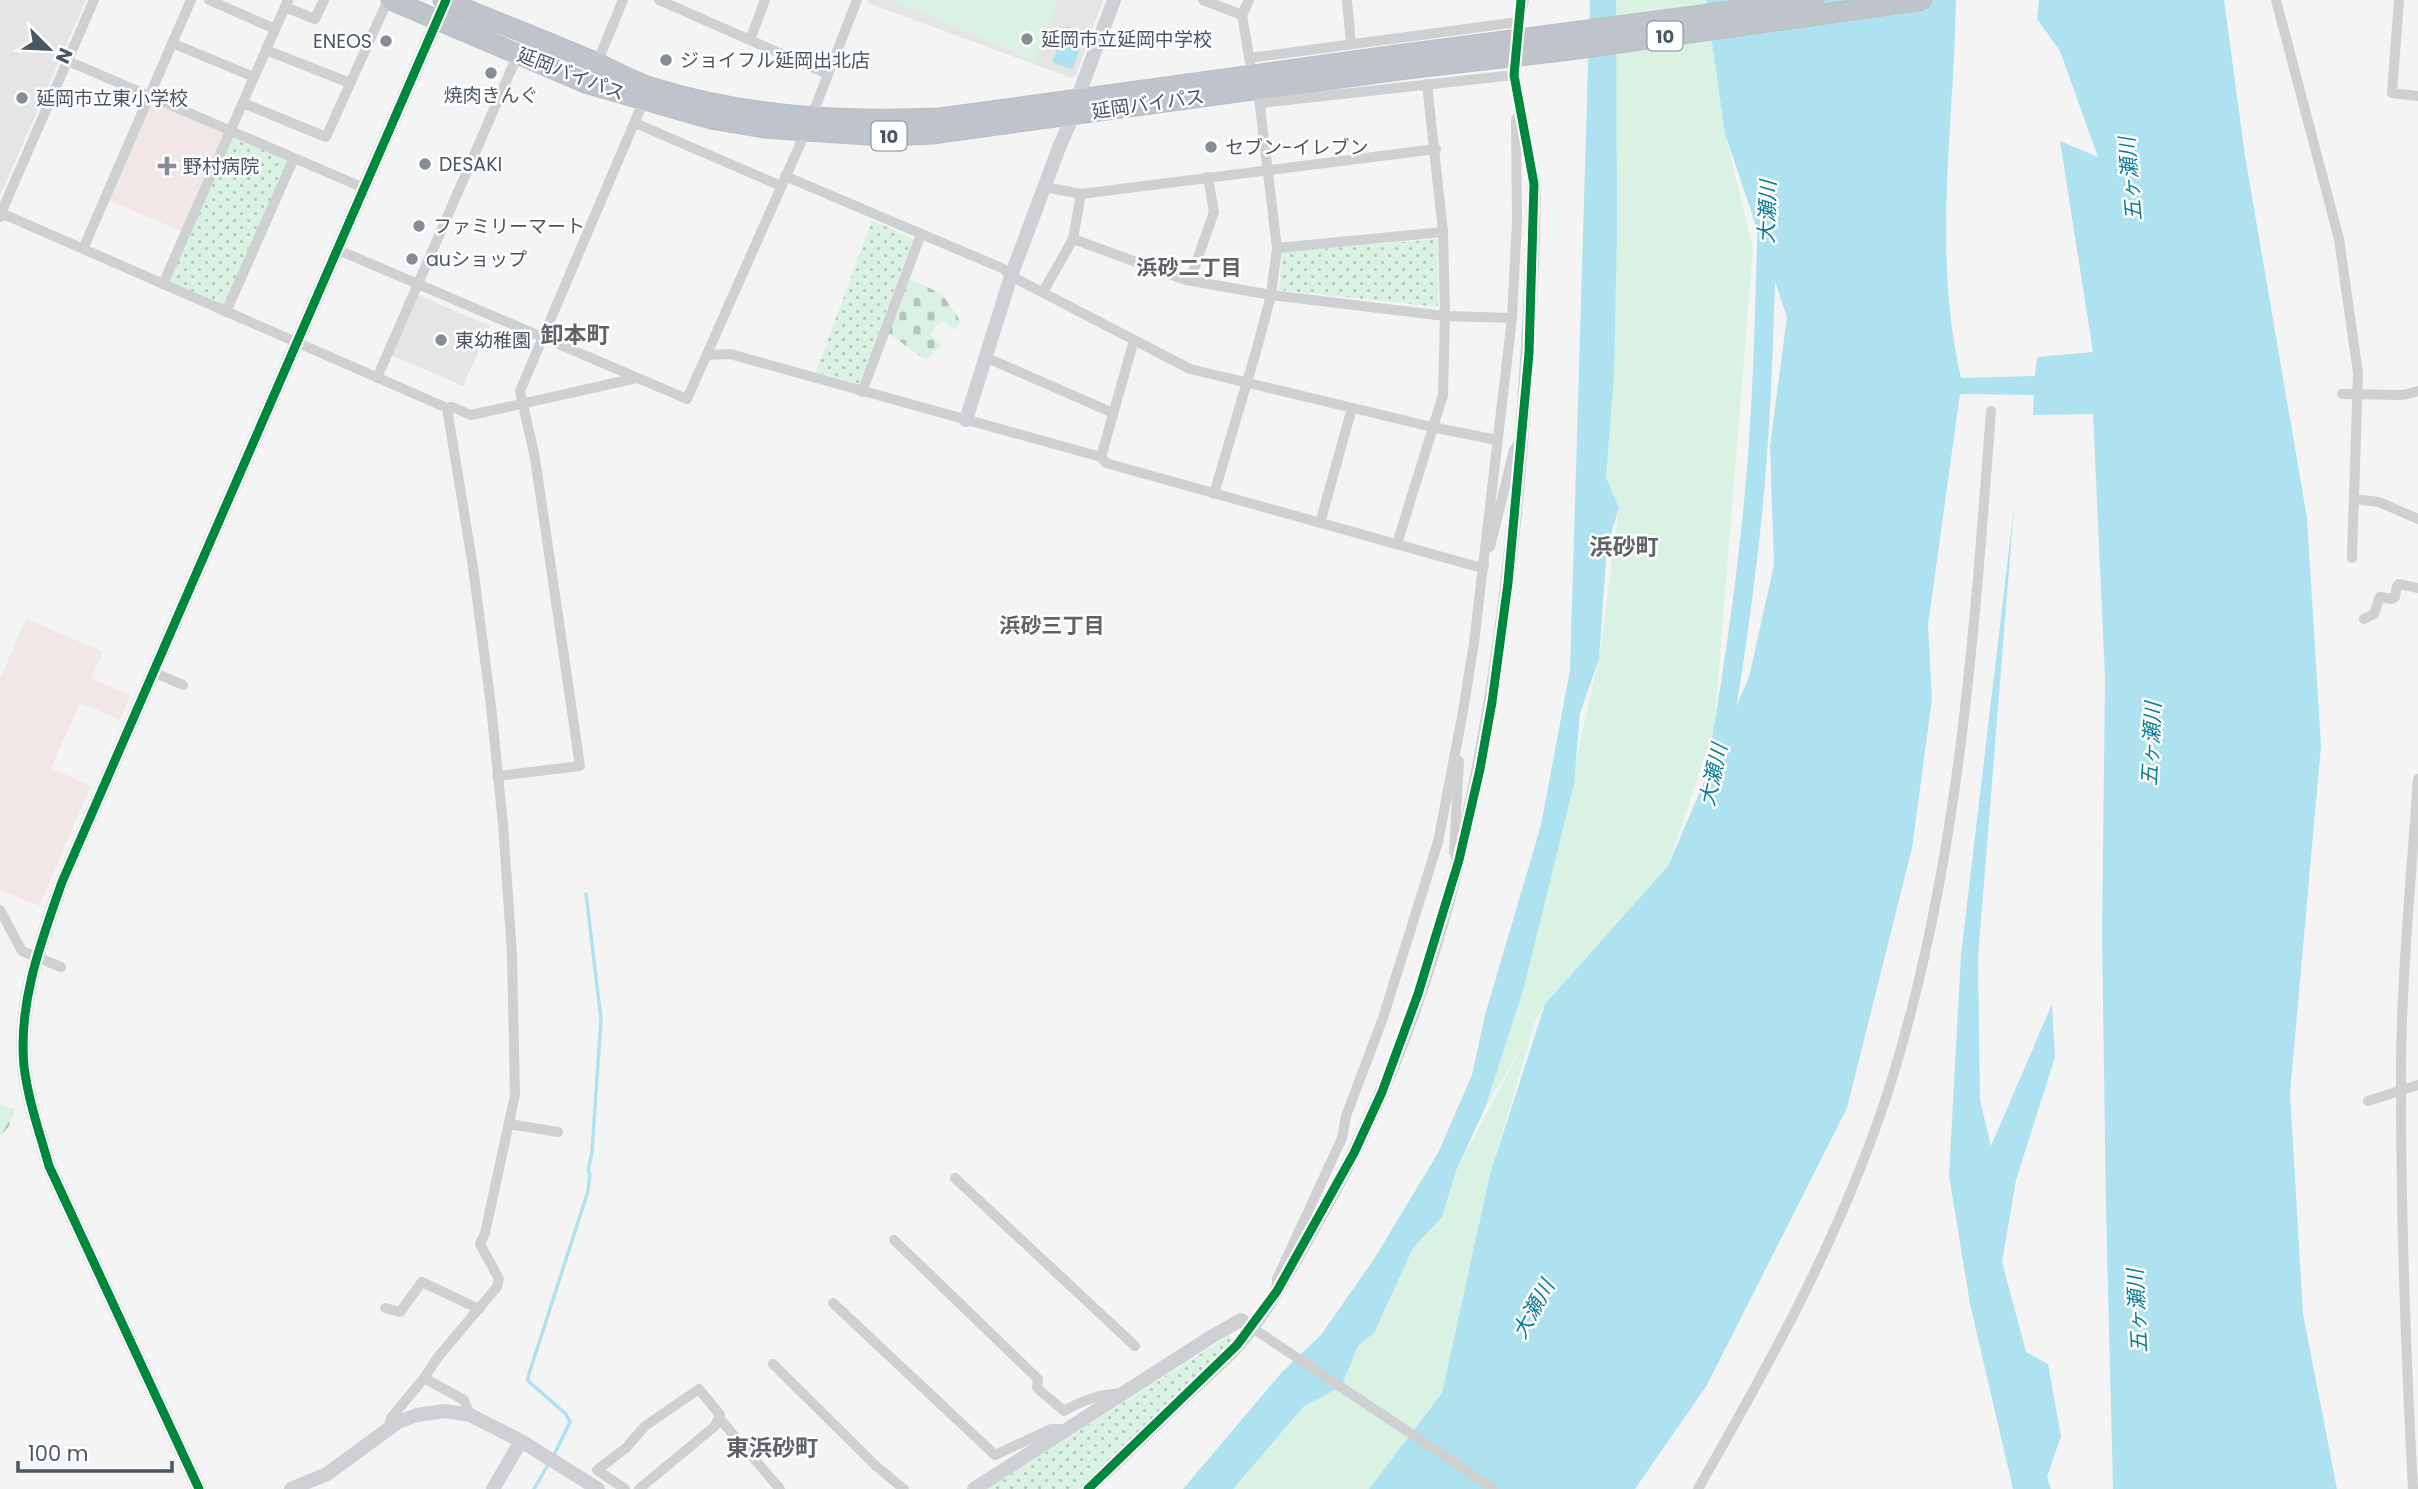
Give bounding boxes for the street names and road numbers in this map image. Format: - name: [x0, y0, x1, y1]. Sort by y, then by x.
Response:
- road number: 10: [1648, 22, 1682, 51]
- street label: 延岡バイパス: [513, 41, 629, 107]
- street label: 延岡バイパス: [1090, 83, 1206, 125]
- road number: 10: [872, 121, 906, 150]

